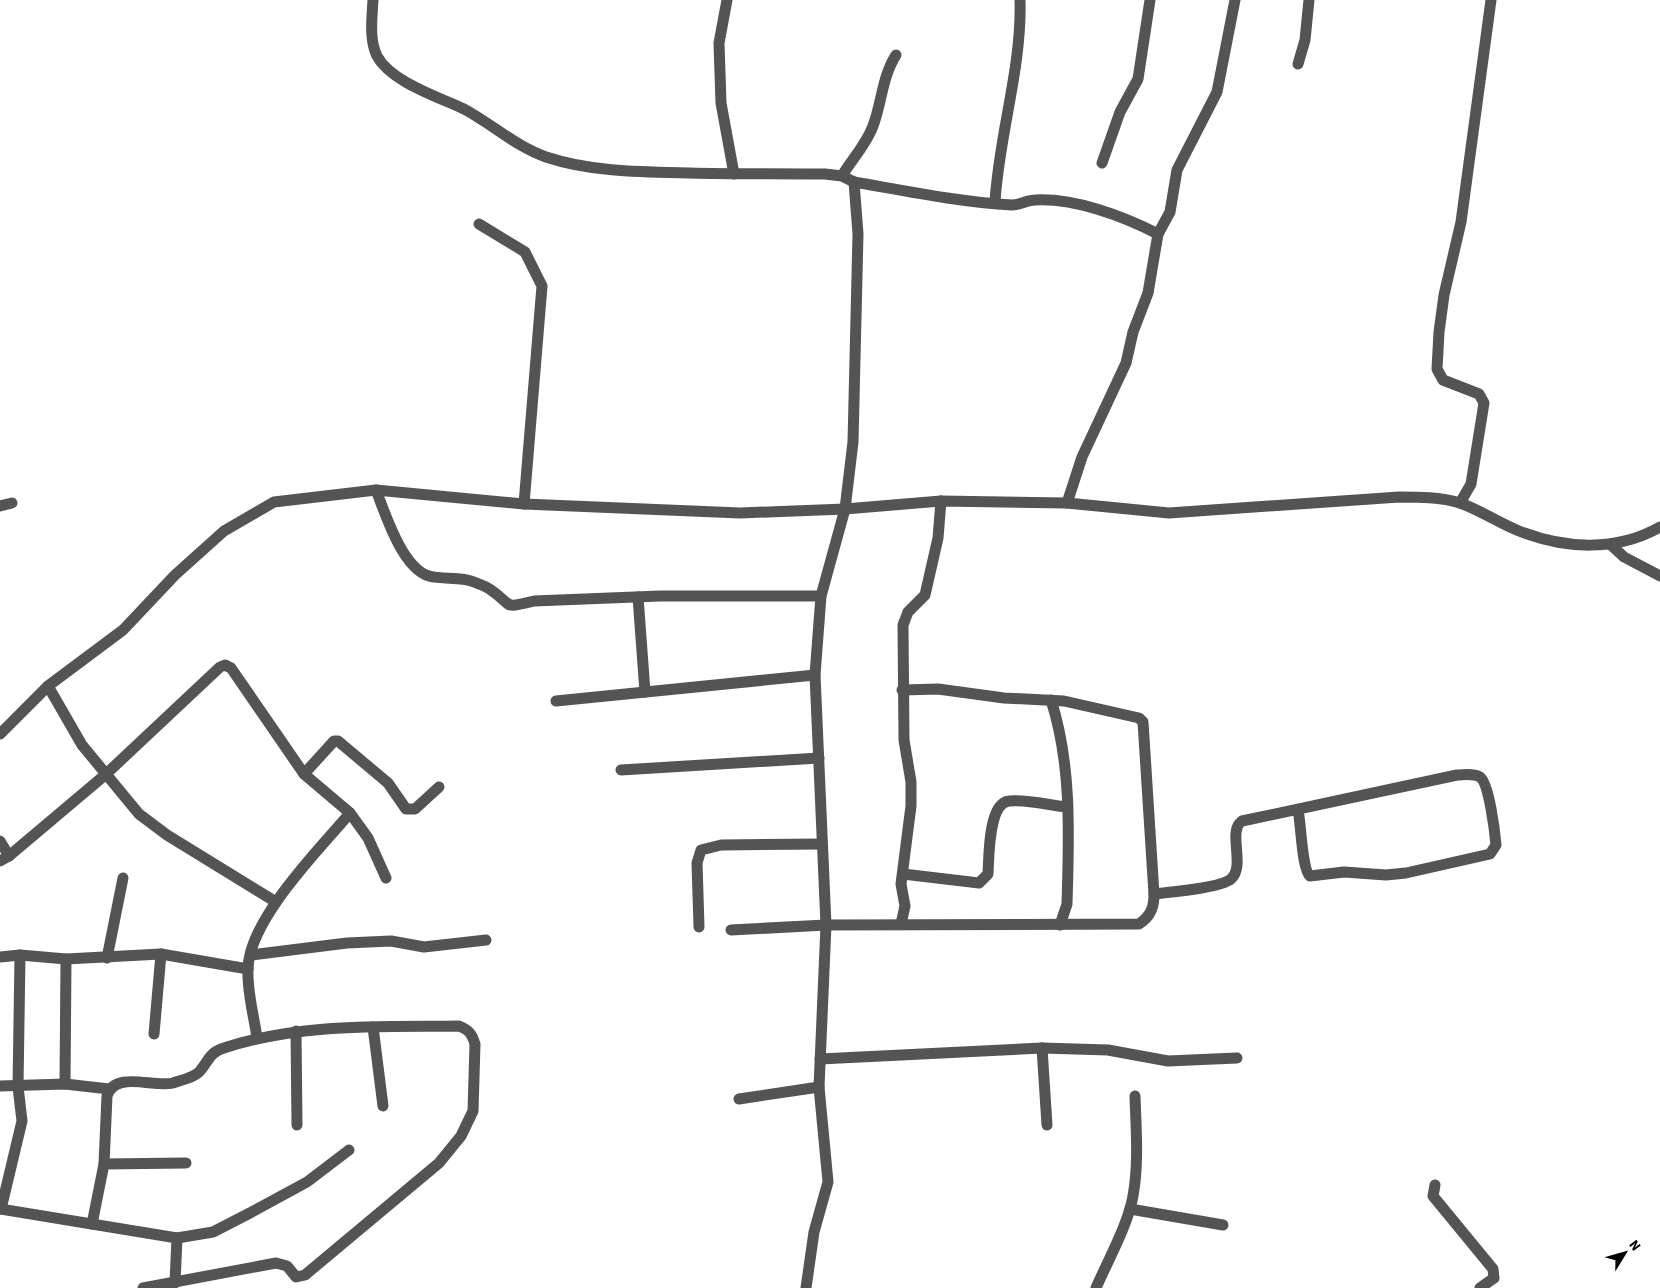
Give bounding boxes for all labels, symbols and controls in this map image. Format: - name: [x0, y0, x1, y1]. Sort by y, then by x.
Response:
- north arrow: [1600, 1228, 1650, 1278]
- text: N: [1624, 1236, 1645, 1256]

